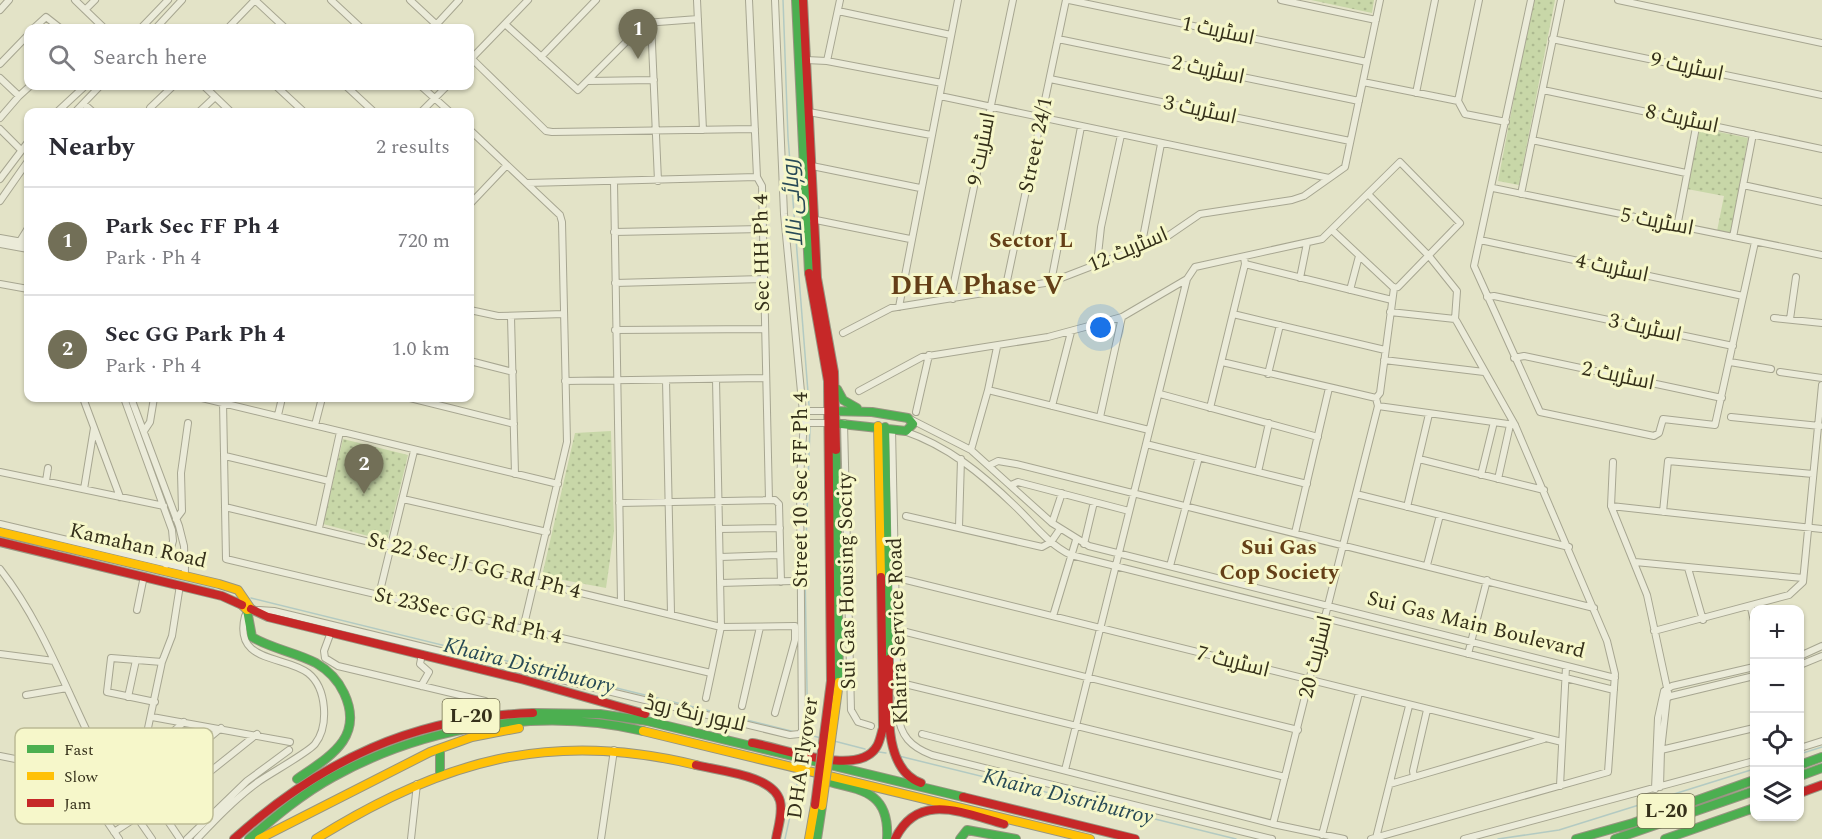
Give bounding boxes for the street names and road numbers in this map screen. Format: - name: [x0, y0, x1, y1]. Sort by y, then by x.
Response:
- street label: اسٹریٹ 1: [1178, 8, 1258, 54]
- street label: اسٹریٹ 9: [1647, 44, 1727, 90]
- street label: اسٹریٹ 2: [1168, 47, 1248, 93]
- street label: اسٹریٹ 3: [1160, 87, 1240, 133]
- street label: Street 24/1: [1010, 94, 1062, 196]
- street label: اسٹریٹ 8: [1642, 96, 1722, 142]
- street label: اسٹریٹ 9: [959, 110, 1005, 188]
- street label: Sec HH Ph 4: [745, 193, 779, 312]
- street label: اسٹریٹ 5: [1618, 199, 1696, 245]
- street label: اسٹریٹ 12: [1083, 219, 1173, 281]
- street label: اسٹریٹ 4: [1572, 245, 1652, 291]
- street label: اسٹریٹ 3: [1605, 305, 1685, 351]
- street label: اسٹریٹ 2: [1578, 353, 1658, 399]
- street label: Street 10 Sec FF Ph 4: [785, 391, 817, 588]
- street label: Sui Gas Housing Socity: [829, 471, 865, 690]
- street label: Kamahan Road: [66, 515, 210, 577]
- street label: St 22 Sec JJ GG Rd Ph 4: [364, 524, 584, 608]
- street label: Khaira Service Road: [879, 537, 917, 725]
- street label: St 23Sec GG Rd Ph 4: [371, 579, 566, 653]
- street label: Sui Gas Main Boulevard: [1364, 582, 1588, 668]
- street label: اسٹریٹ 20: [1290, 612, 1342, 702]
- street label: اسٹریٹ 7: [1193, 638, 1273, 686]
- street label: لاہور رنگ روڈ: [641, 687, 749, 741]
- street label: DHA Flyover: [779, 695, 827, 821]
- road number: L-20: [442, 699, 500, 733]
- road number: L-20: [1638, 794, 1694, 828]

